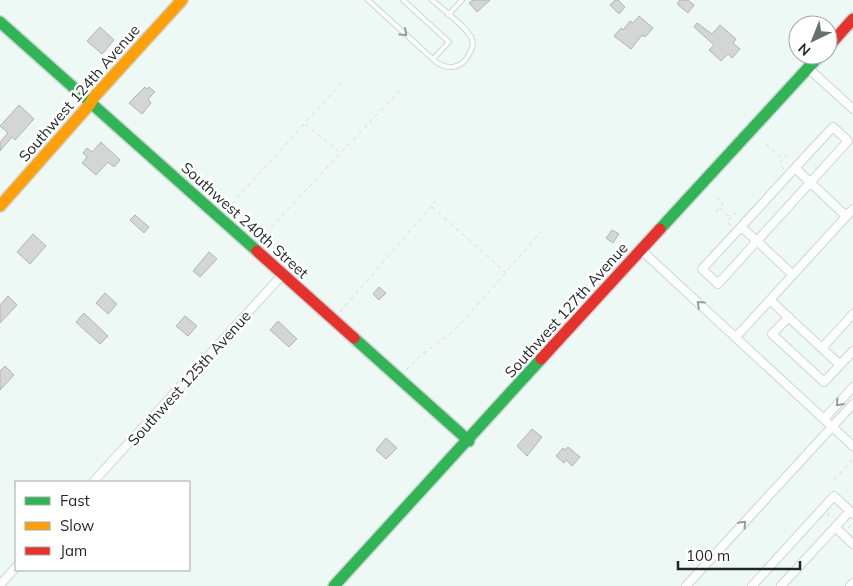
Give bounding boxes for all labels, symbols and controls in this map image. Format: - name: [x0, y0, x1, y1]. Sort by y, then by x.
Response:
- north arrow: [788, 15, 838, 65]
- street label: Southwest 124th Avenue: [14, 21, 144, 165]
- one-way arrow: [399, 27, 408, 36]
- text: N: [794, 39, 814, 60]
- street label: Southwest 240th Street: [177, 158, 313, 282]
- street label: Southwest 127th Avenue: [500, 238, 632, 382]
- one-way arrow: [697, 301, 706, 310]
- street label: Southwest 125th Avenue: [123, 306, 255, 450]
- one-way arrow: [835, 398, 844, 407]
- legend: [15, 481, 190, 571]
- text: Fast: [60, 491, 90, 510]
- text: Slow: [60, 516, 94, 535]
- one-way arrow: [737, 521, 746, 530]
- scale bar: [678, 538, 800, 570]
- text: Jam: [60, 541, 87, 560]
- text: 100 m: [686, 546, 730, 565]

